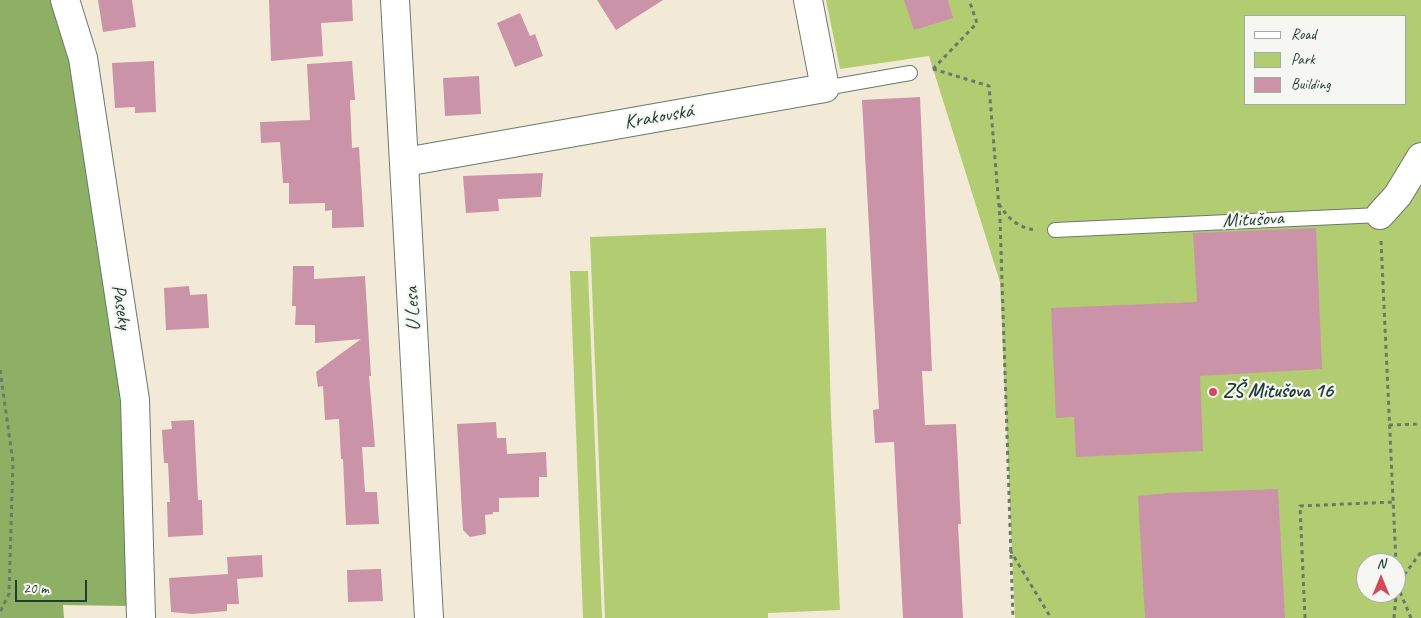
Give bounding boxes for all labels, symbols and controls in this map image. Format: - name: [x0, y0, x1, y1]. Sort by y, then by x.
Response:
- legend: [1244, 15, 1406, 105]
- text: Road: [1291, 25, 1316, 44]
- text: Park: [1291, 50, 1315, 69]
- text: Building: [1291, 75, 1330, 94]
- street label: Krakovská: [623, 99, 695, 135]
- street label: Mitušova: [1222, 206, 1284, 234]
- street label: Paseky: [106, 283, 136, 331]
- street label: U Lesa: [400, 286, 426, 332]
- place label: ZŠ Mitušova 16: [1223, 380, 1333, 404]
- marker: ZŠ Mitušova 16: [1207, 386, 1219, 398]
- north arrow: [1356, 553, 1406, 603]
- text: N: [1377, 555, 1385, 572]
- scale bar: [18, 570, 90, 602]
- text: 20 m: [23, 579, 49, 598]

